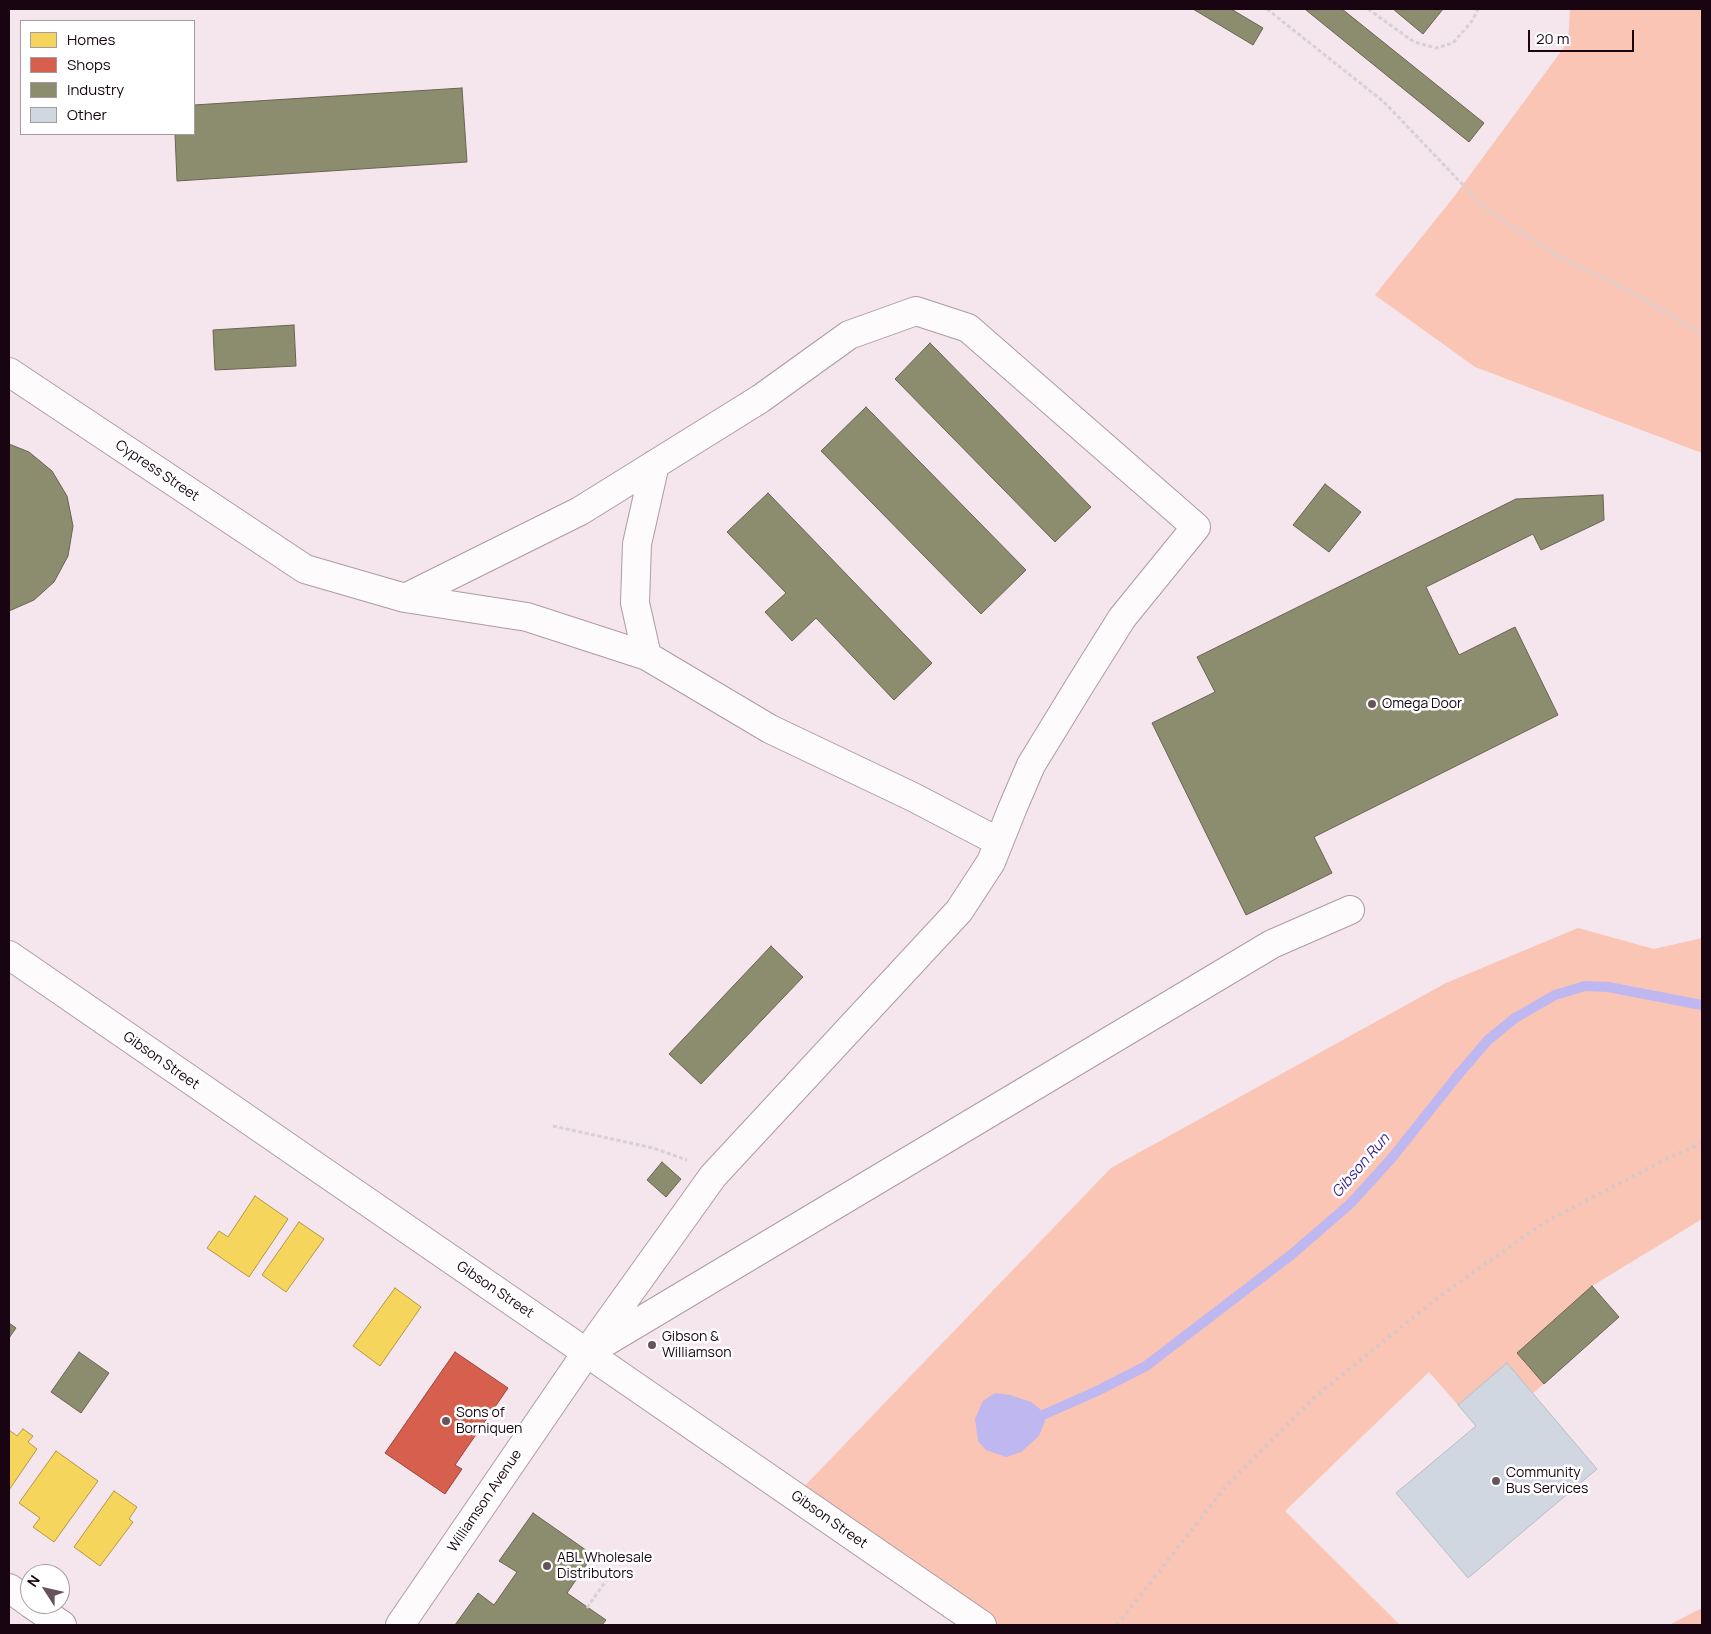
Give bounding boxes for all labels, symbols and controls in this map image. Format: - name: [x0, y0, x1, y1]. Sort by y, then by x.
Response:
- legend: [20, 20, 195, 135]
- scale bar: [1531, 20, 1637, 52]
- text: 20 m: [1536, 28, 1569, 49]
- text: Homes: [67, 29, 115, 50]
- text: Shops: [67, 54, 111, 75]
- text: Industry: [67, 79, 124, 100]
- text: Other: [67, 104, 107, 125]
- street label: Cypress Street: [112, 437, 202, 505]
- place label: Omega Door: [1382, 696, 1462, 712]
- marker: Omega Door: [1366, 698, 1378, 710]
- street label: Gibson Street: [120, 1029, 202, 1093]
- water label: Gibson Run: [1328, 1130, 1394, 1202]
- street label: Gibson Street: [453, 1258, 537, 1322]
- place label: Gibson & Williamson: [662, 1329, 731, 1361]
- marker: Gibson & Williamson: [646, 1339, 658, 1351]
- place label: Sons of Borniquen: [456, 1405, 522, 1438]
- marker: Sons of Borniquen: [440, 1415, 452, 1427]
- street label: Williamson Avenue: [444, 1446, 526, 1556]
- place label: Community Bus Services: [1506, 1465, 1588, 1498]
- marker: Community Bus Services: [1490, 1475, 1502, 1487]
- street label: Gibson Street: [788, 1488, 870, 1552]
- place label: ABL Wholesale Distributors: [557, 1550, 652, 1582]
- marker: ABL Wholesale Distributors: [541, 1560, 553, 1572]
- north arrow: [20, 1564, 70, 1614]
- text: N: [22, 1571, 44, 1590]

